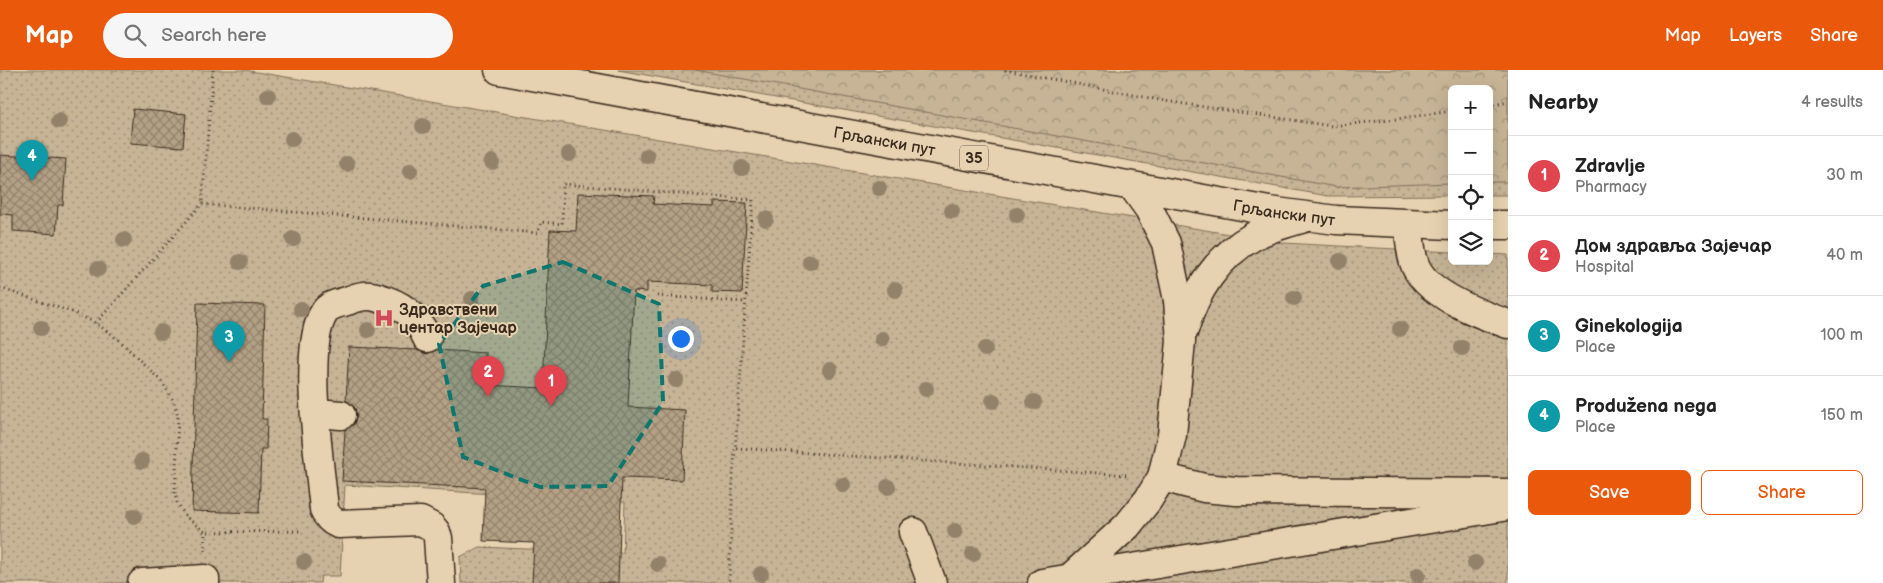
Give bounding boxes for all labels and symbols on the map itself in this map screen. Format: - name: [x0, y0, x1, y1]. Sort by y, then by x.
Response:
- street label: Грљански пут: [832, 123, 937, 161]
- pin: 4: [16, 140, 48, 181]
- road number: 35: [960, 146, 988, 170]
- street label: Грљански пут: [1231, 197, 1337, 231]
- place label: Здравствени центар Зајечар: [399, 301, 517, 338]
- hospital icon: Здравствени центар Зајечар: [373, 307, 395, 329]
- pin: 3: [213, 321, 245, 362]
- your location: [668, 326, 694, 352]
- pin: 2: [472, 356, 504, 397]
- pin: 1: [535, 365, 567, 406]

